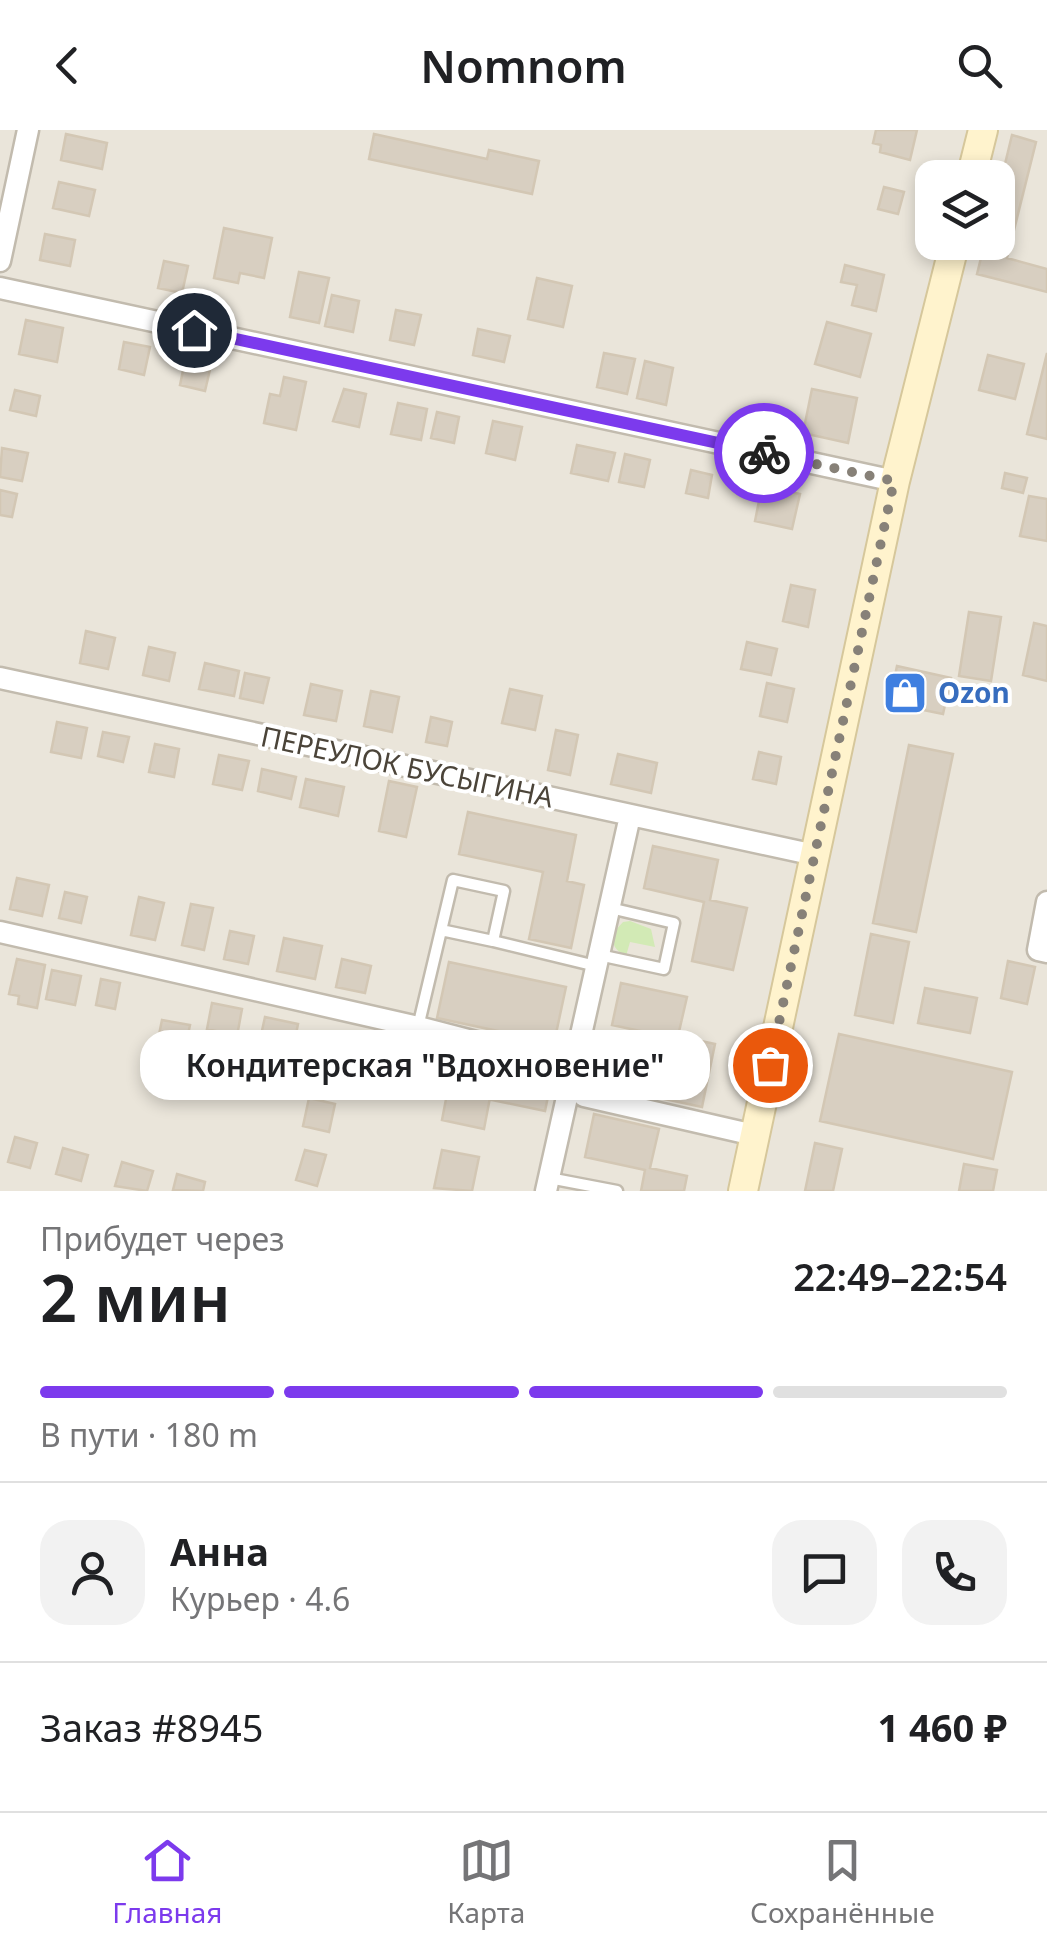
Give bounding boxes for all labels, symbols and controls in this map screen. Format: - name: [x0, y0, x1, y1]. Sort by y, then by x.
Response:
- text: Nomnom: [420, 35, 627, 96]
- icon: back: [40, 38, 95, 93]
- icon: search: [952, 38, 1007, 93]
- map controls: [915, 160, 1015, 260]
- button: layers: [915, 160, 1015, 260]
- pin: [152, 288, 237, 373]
- icon: home: [167, 303, 222, 358]
- courier: [714, 403, 814, 503]
- icon: bike: [737, 426, 792, 481]
- shop icon: Ozon: [882, 670, 928, 716]
- place label: Ozon: [938, 673, 1010, 711]
- street label: ПЕРЕУЛОК БУСЫГИНА: [257, 716, 557, 816]
- pin: [728, 1023, 813, 1108]
- callout: Кондитерская "Вдохновение": [140, 1030, 710, 1100]
- icon: bag: [743, 1038, 798, 1093]
- text: Кондитерская "Вдохновение": [186, 1043, 664, 1086]
- text: Прибудет через: [40, 1217, 285, 1260]
- text: 22:49–22:54: [793, 1250, 1007, 1302]
- text: 2 мин: [40, 1253, 231, 1341]
- text: В пути · 180 m: [40, 1413, 258, 1456]
- button: person: [40, 1520, 145, 1625]
- button: chat: [772, 1520, 877, 1625]
- button: phone: [902, 1520, 1007, 1625]
- text: Анна: [170, 1525, 269, 1577]
- text: Курьер · 4.6: [170, 1577, 350, 1620]
- text: Заказ #8945: [40, 1701, 264, 1753]
- text: 1 460 ₽: [877, 1701, 1007, 1753]
- tab: Главная: [112, 1833, 222, 1931]
- tab: Карта: [447, 1833, 525, 1931]
- tab: Сохранённые: [750, 1833, 935, 1931]

